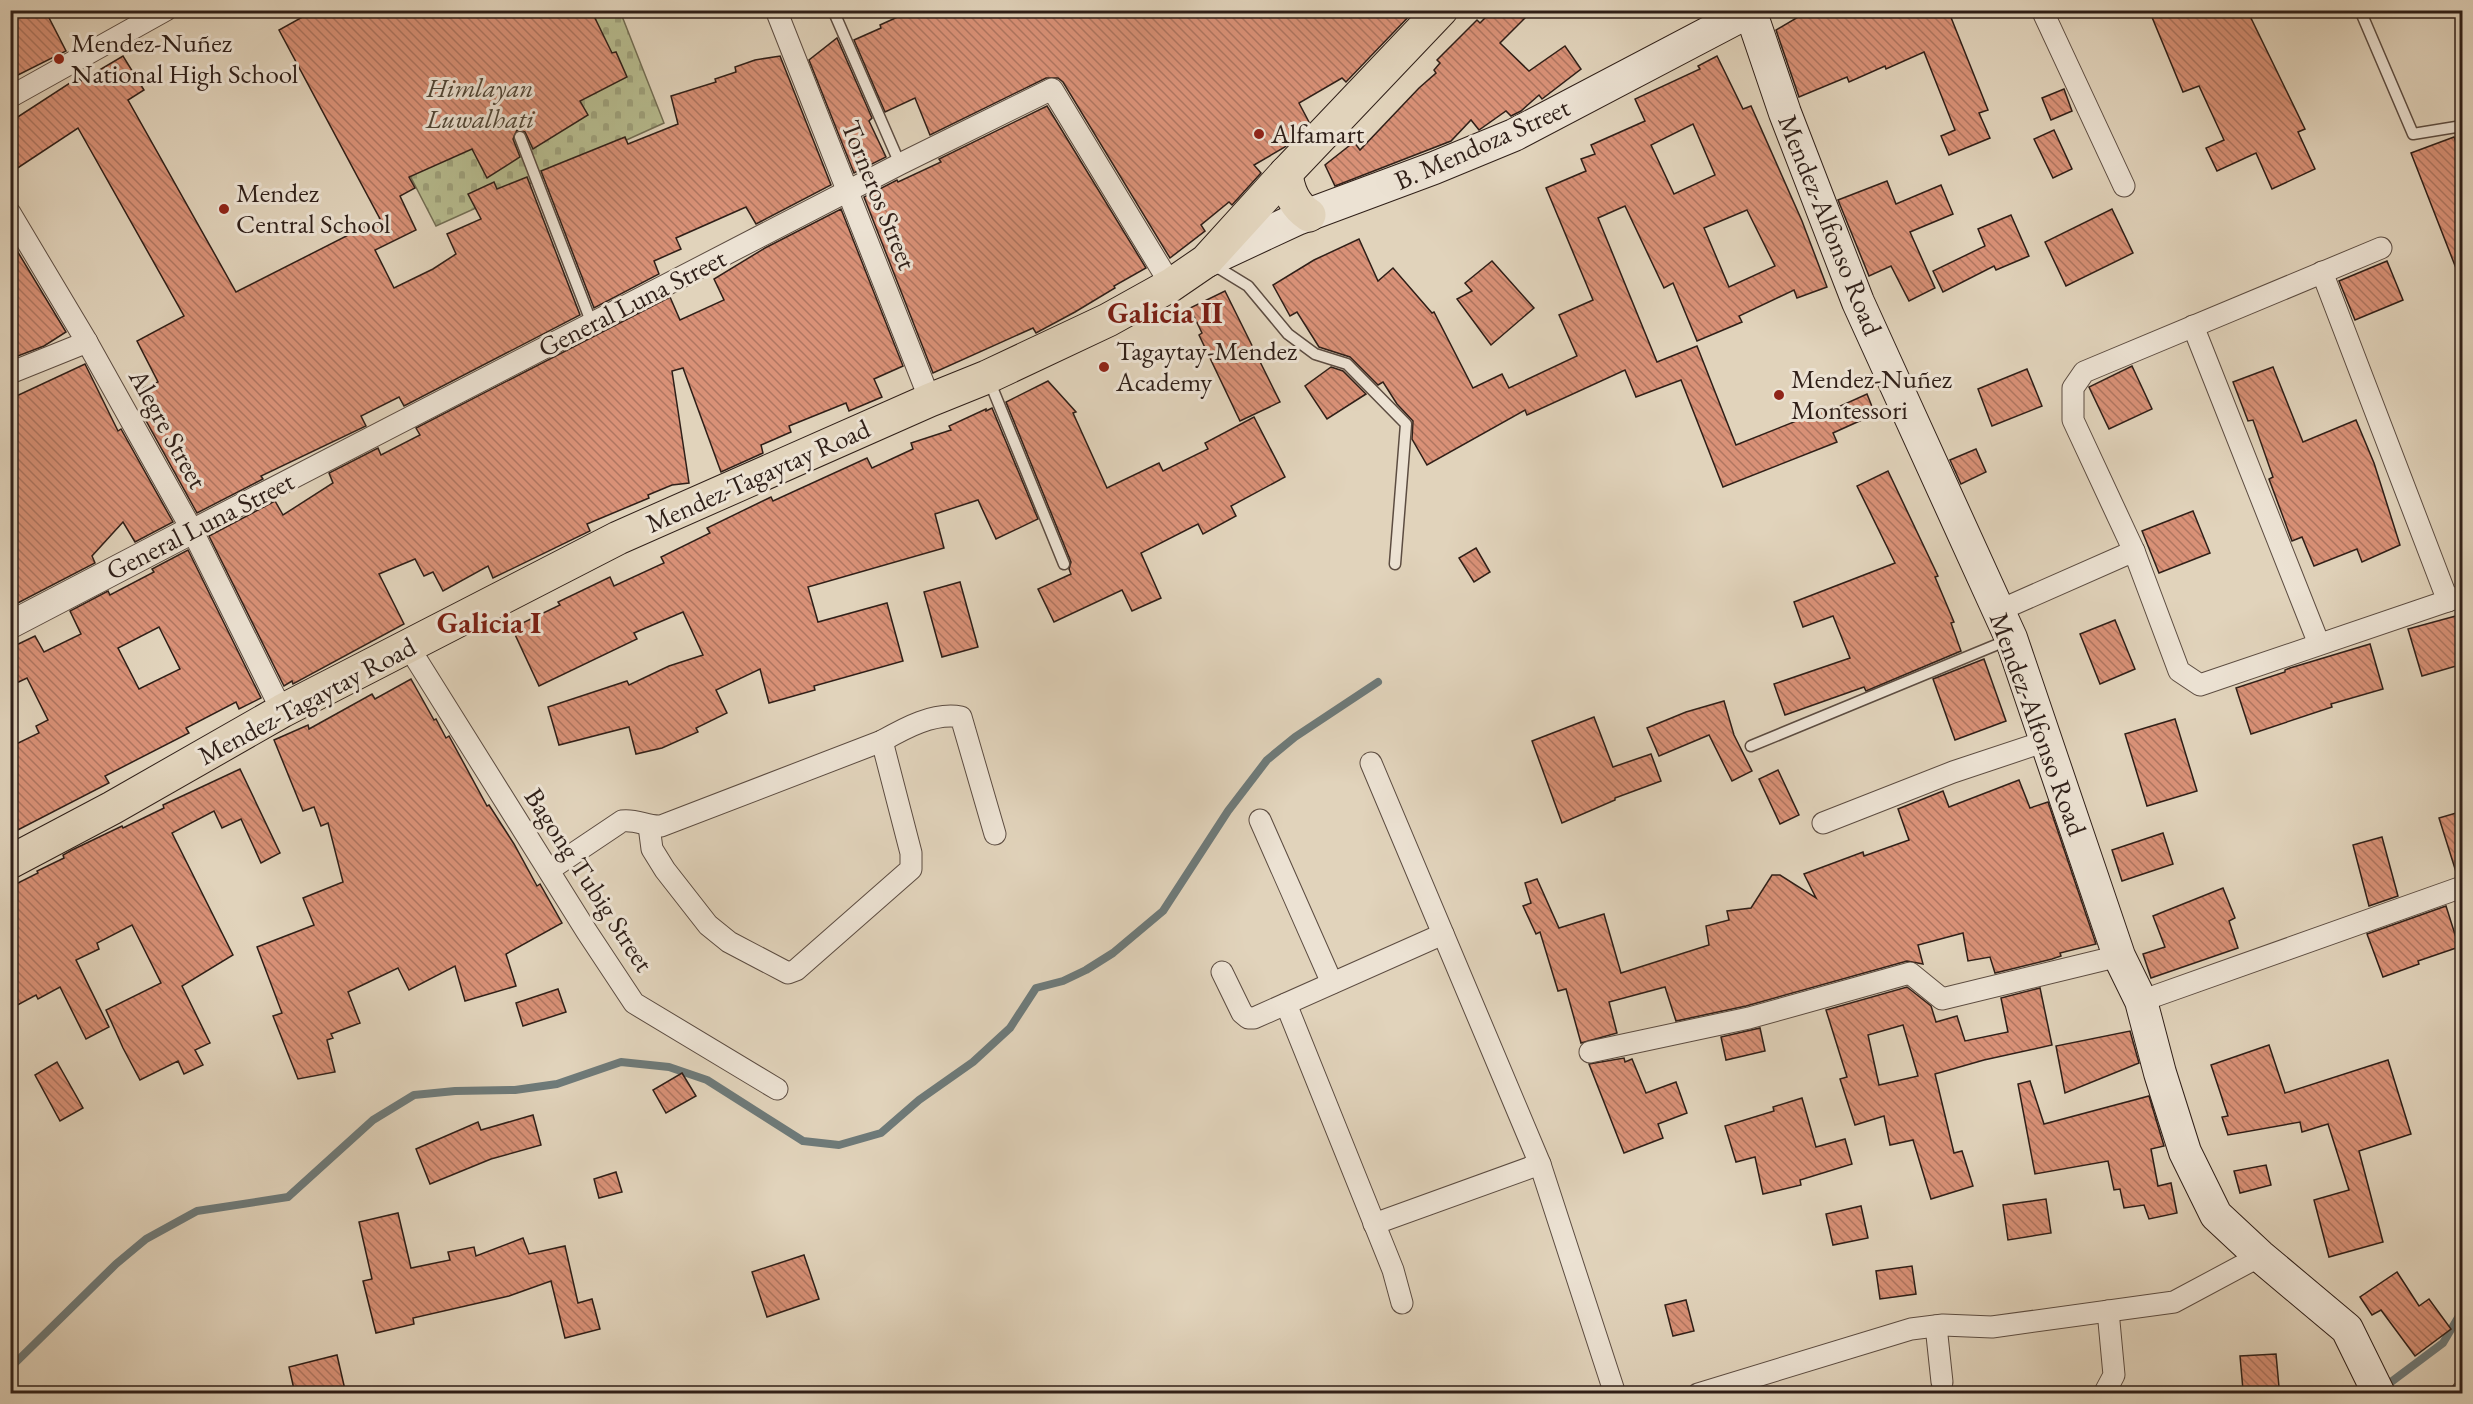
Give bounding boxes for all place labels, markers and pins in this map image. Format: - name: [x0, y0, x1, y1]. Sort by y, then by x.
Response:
- place label: Mendez-Nuñez National High School: [71, 25, 298, 91]
- marker: Mendez-Nuñez National High School: [52, 52, 66, 66]
- place label: Alfamart: [1270, 116, 1365, 151]
- marker: Alfamart: [1252, 127, 1266, 141]
- place label: Mendez Central School: [236, 175, 390, 241]
- marker: Mendez Central School: [217, 202, 231, 216]
- place label: Tagaytay-Mendez Academy: [1115, 333, 1298, 399]
- marker: Tagaytay-Mendez Academy: [1097, 360, 1111, 374]
- place label: Mendez-Nuñez Montessori: [1791, 361, 1953, 427]
- marker: Mendez-Nuñez Montessori: [1772, 388, 1786, 402]

